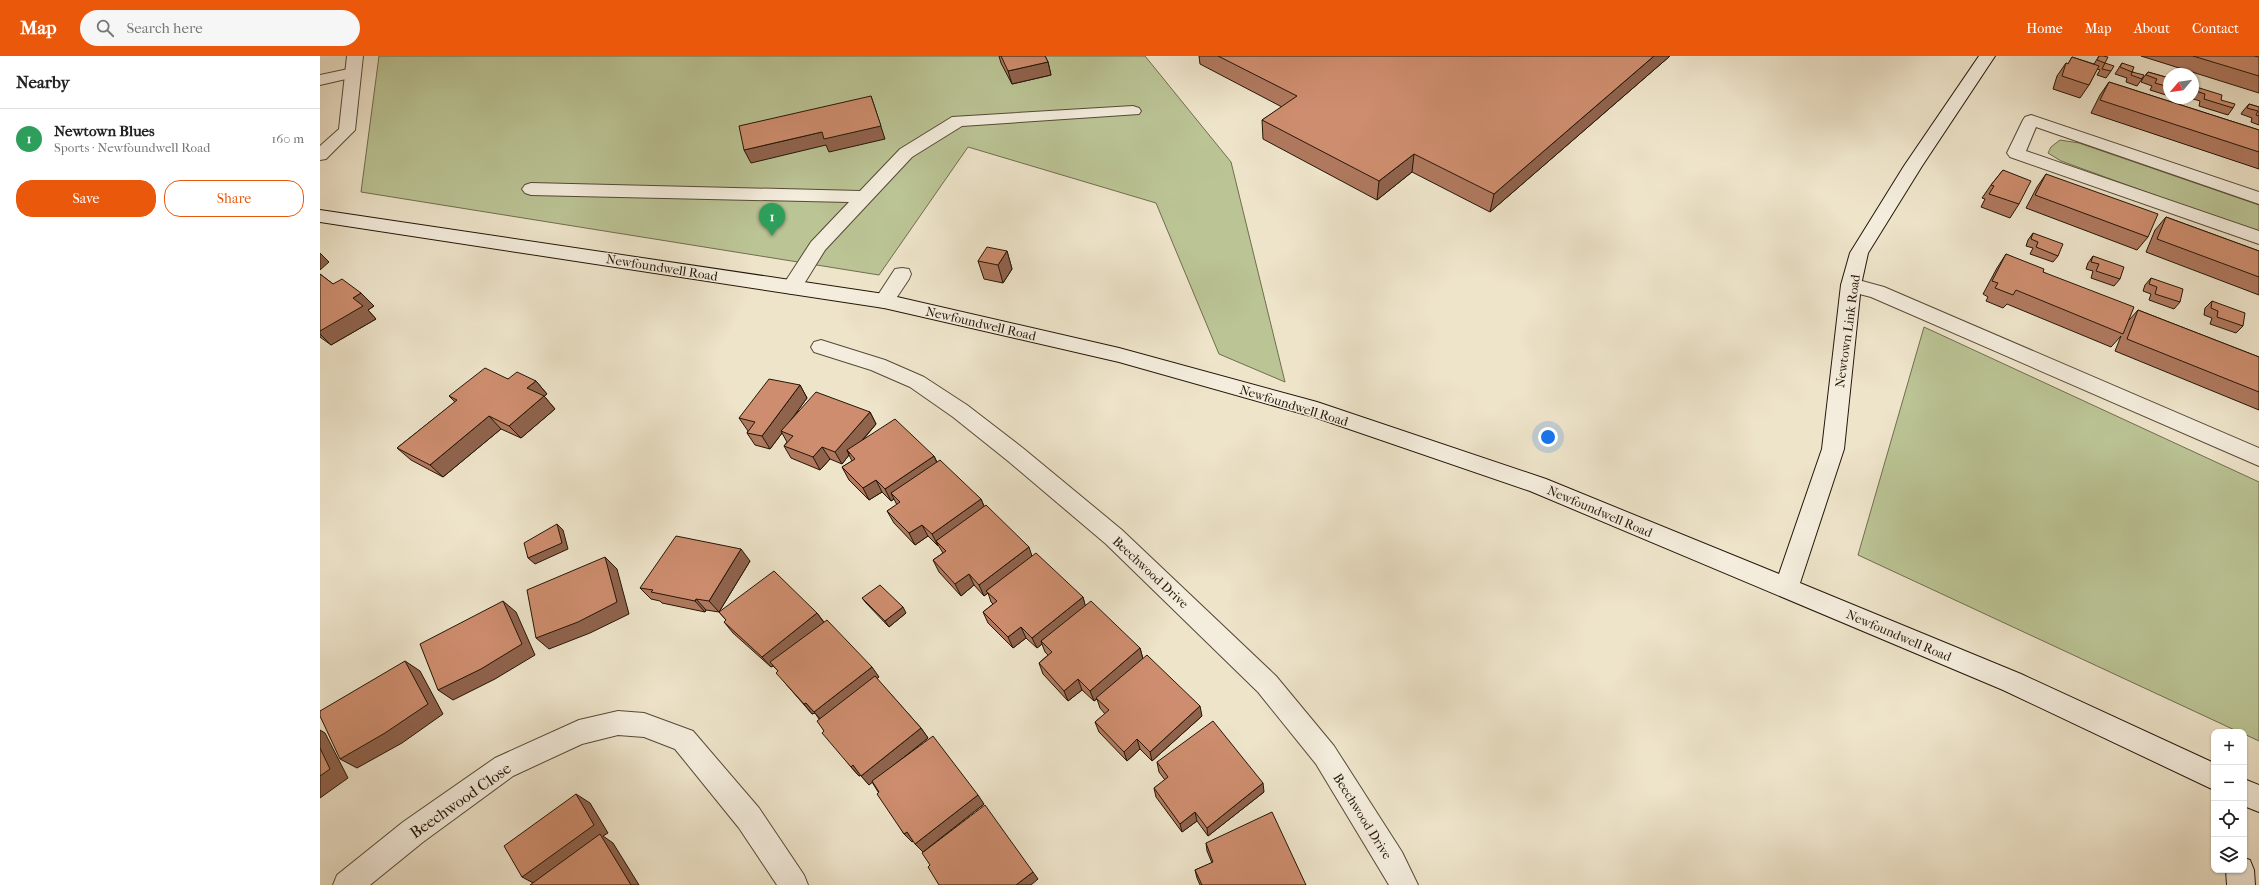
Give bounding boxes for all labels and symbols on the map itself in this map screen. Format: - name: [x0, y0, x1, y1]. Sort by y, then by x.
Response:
- north arrow: [2163, 68, 2199, 104]
- pin: 1: [759, 203, 785, 236]
- street label: Newfoundwell Road: [605, 251, 720, 284]
- street label: Newtown Link Road: [1832, 273, 1863, 389]
- street label: Newfoundwell Road: [924, 304, 1038, 344]
- street label: Newfoundwell Road: [1238, 382, 1351, 429]
- your location: [1538, 427, 1558, 447]
- street label: Newfoundwell Road: [1545, 483, 1655, 541]
- street label: Beechwood Drive: [1110, 533, 1192, 612]
- street label: Newfoundwell Road: [1844, 607, 1954, 665]
- street label: Beechwood Close: [406, 758, 514, 842]
- street label: Beechwood Drive: [1330, 771, 1395, 862]

